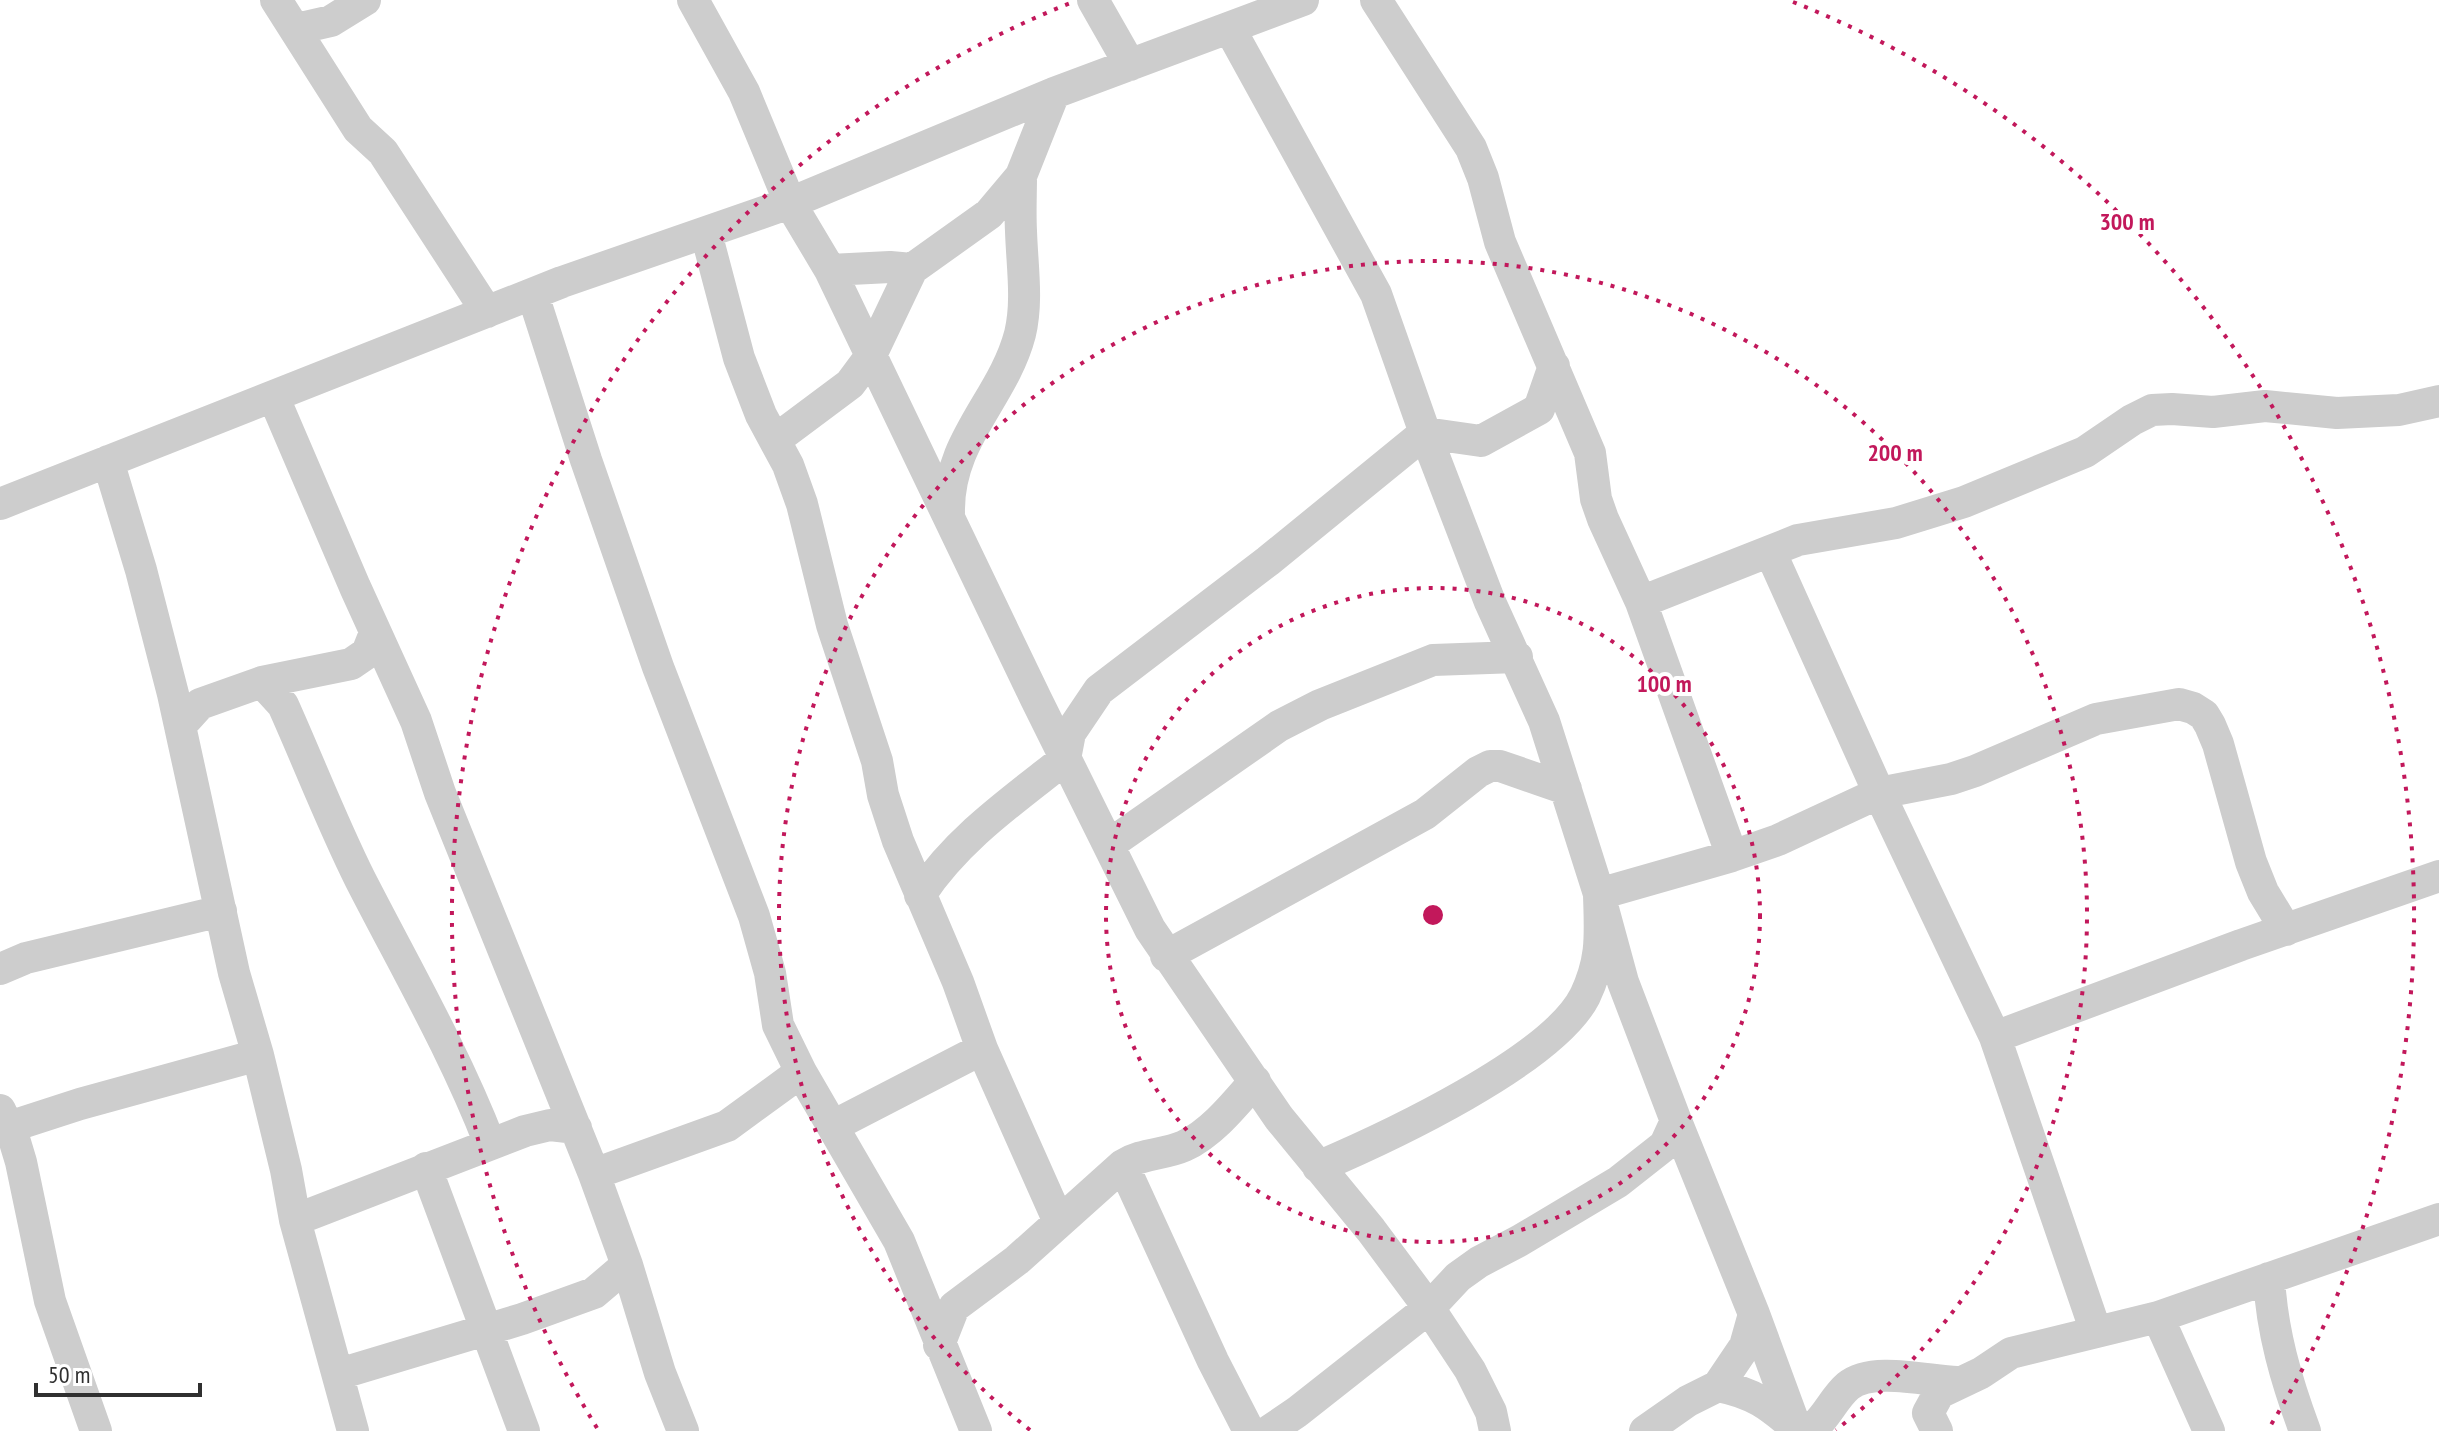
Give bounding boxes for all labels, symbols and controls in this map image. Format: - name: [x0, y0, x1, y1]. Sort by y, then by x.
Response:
- text: 300 m: [2099, 206, 2155, 237]
- text: 200 m: [1867, 437, 1923, 468]
- text: 100 m: [1636, 668, 1692, 699]
- centre of rings: [1419, 901, 1447, 929]
- scale bar: [36, 1347, 200, 1397]
- text: 50 m: [48, 1359, 90, 1390]

